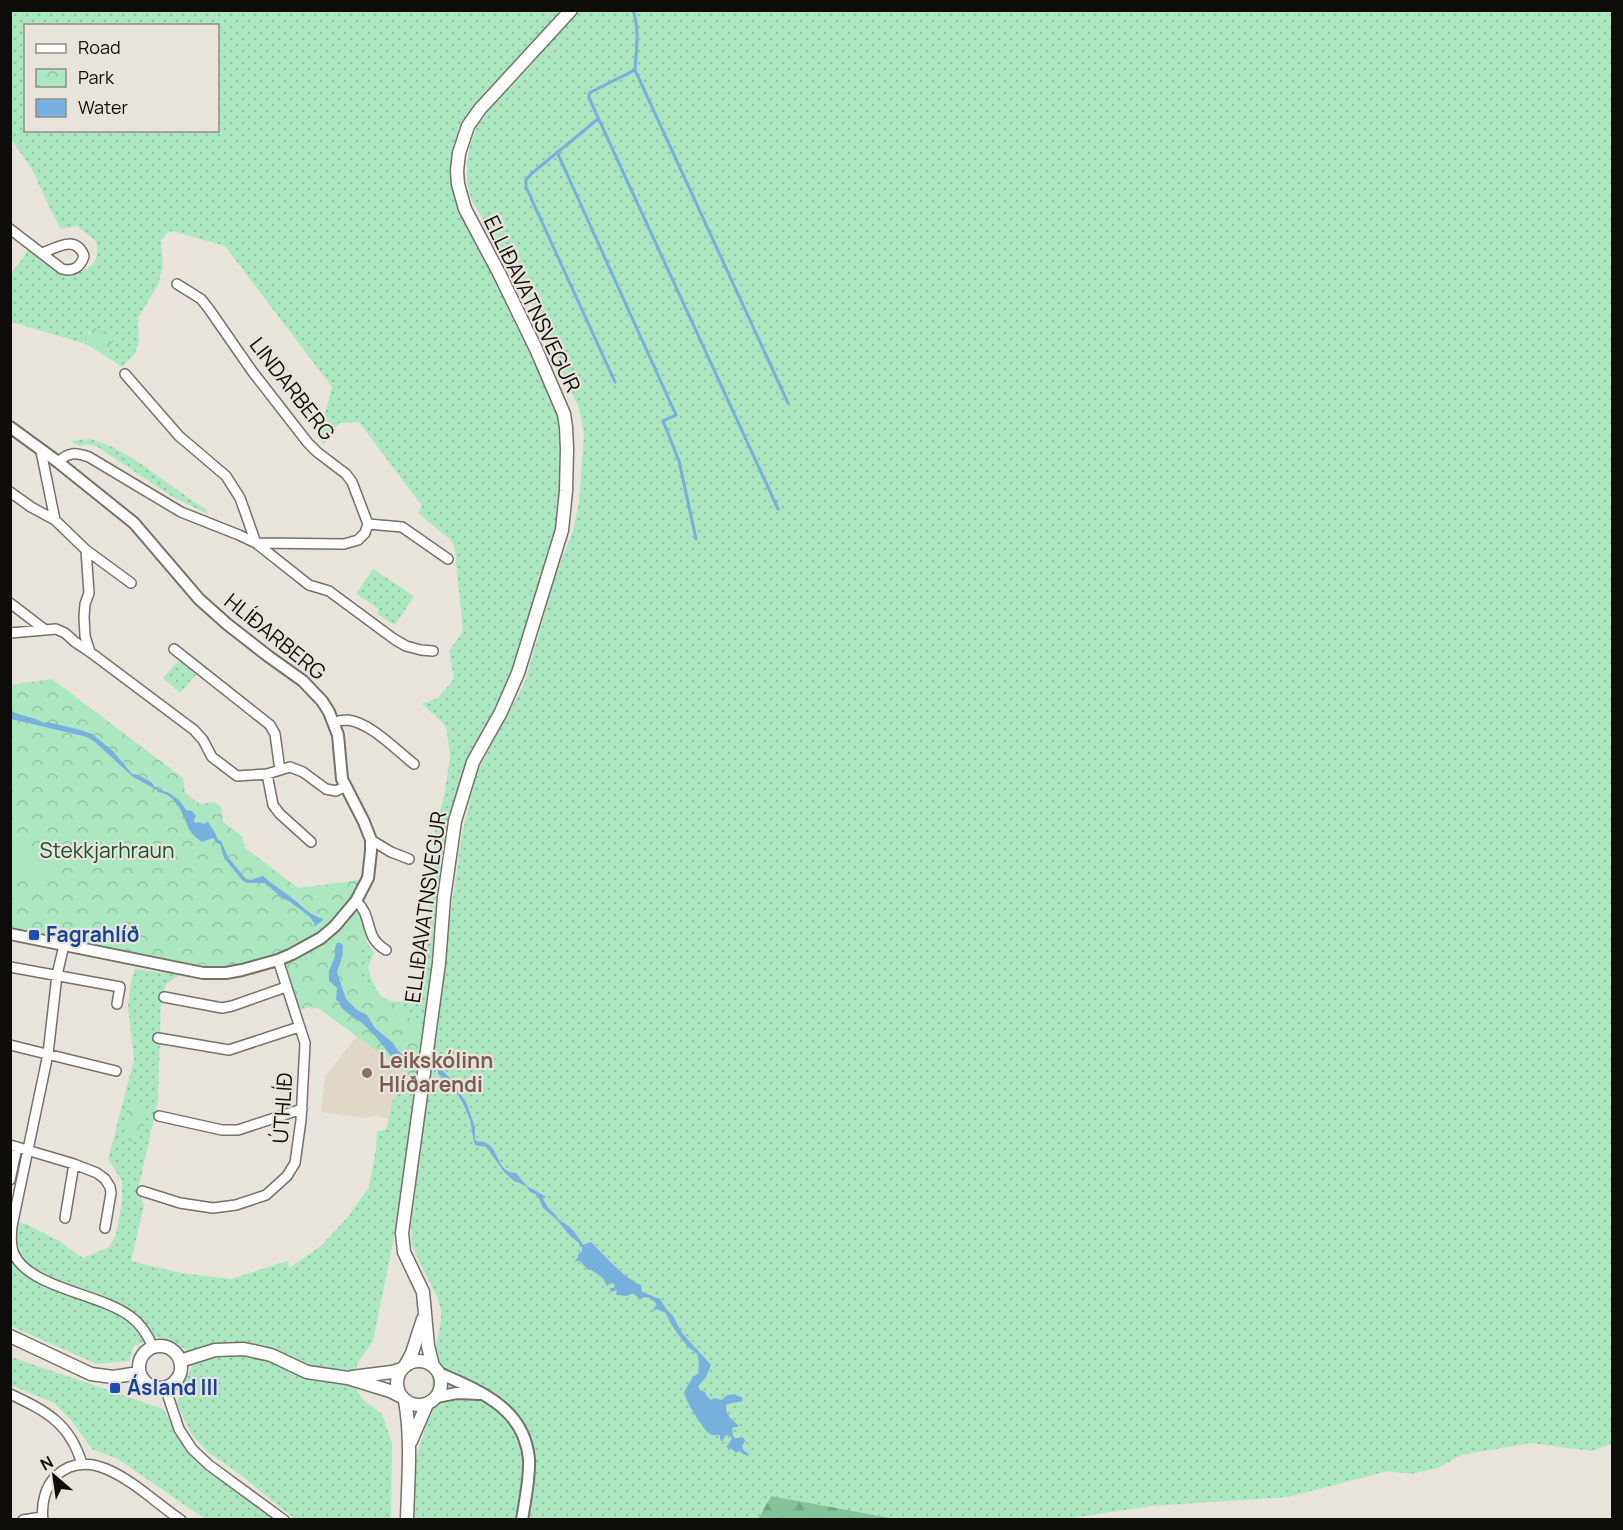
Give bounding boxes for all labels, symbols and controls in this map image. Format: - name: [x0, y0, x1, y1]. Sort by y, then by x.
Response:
- legend: [24, 24, 219, 132]
- text: Road: [78, 35, 121, 59]
- text: Park: [78, 65, 115, 89]
- text: Water: [78, 95, 128, 119]
- street label: ELLIÐAVATNSVEGUR: [478, 211, 588, 397]
- street label: LINDARBERG: [244, 331, 342, 446]
- street label: HLÍÐARBERG: [219, 587, 332, 686]
- street label: ELLIÐAVATNSVEGUR: [398, 809, 452, 1004]
- park label: Stekkjarhraun: [40, 836, 174, 864]
- place label: Fagrahlíð: [46, 920, 139, 948]
- marker: Fagrahlíð: [27, 928, 41, 942]
- place label: Leikskólinn Hlíðarendi: [379, 1046, 493, 1098]
- marker: Leikskólinn Hlíðarendi: [360, 1066, 374, 1080]
- street label: ÚTHLÍÐ: [266, 1071, 298, 1144]
- place label: Ásland III: [127, 1373, 218, 1401]
- marker: Ásland III: [108, 1381, 122, 1395]
- north arrow: [24, 1446, 84, 1506]
- text: N: [36, 1450, 57, 1475]

